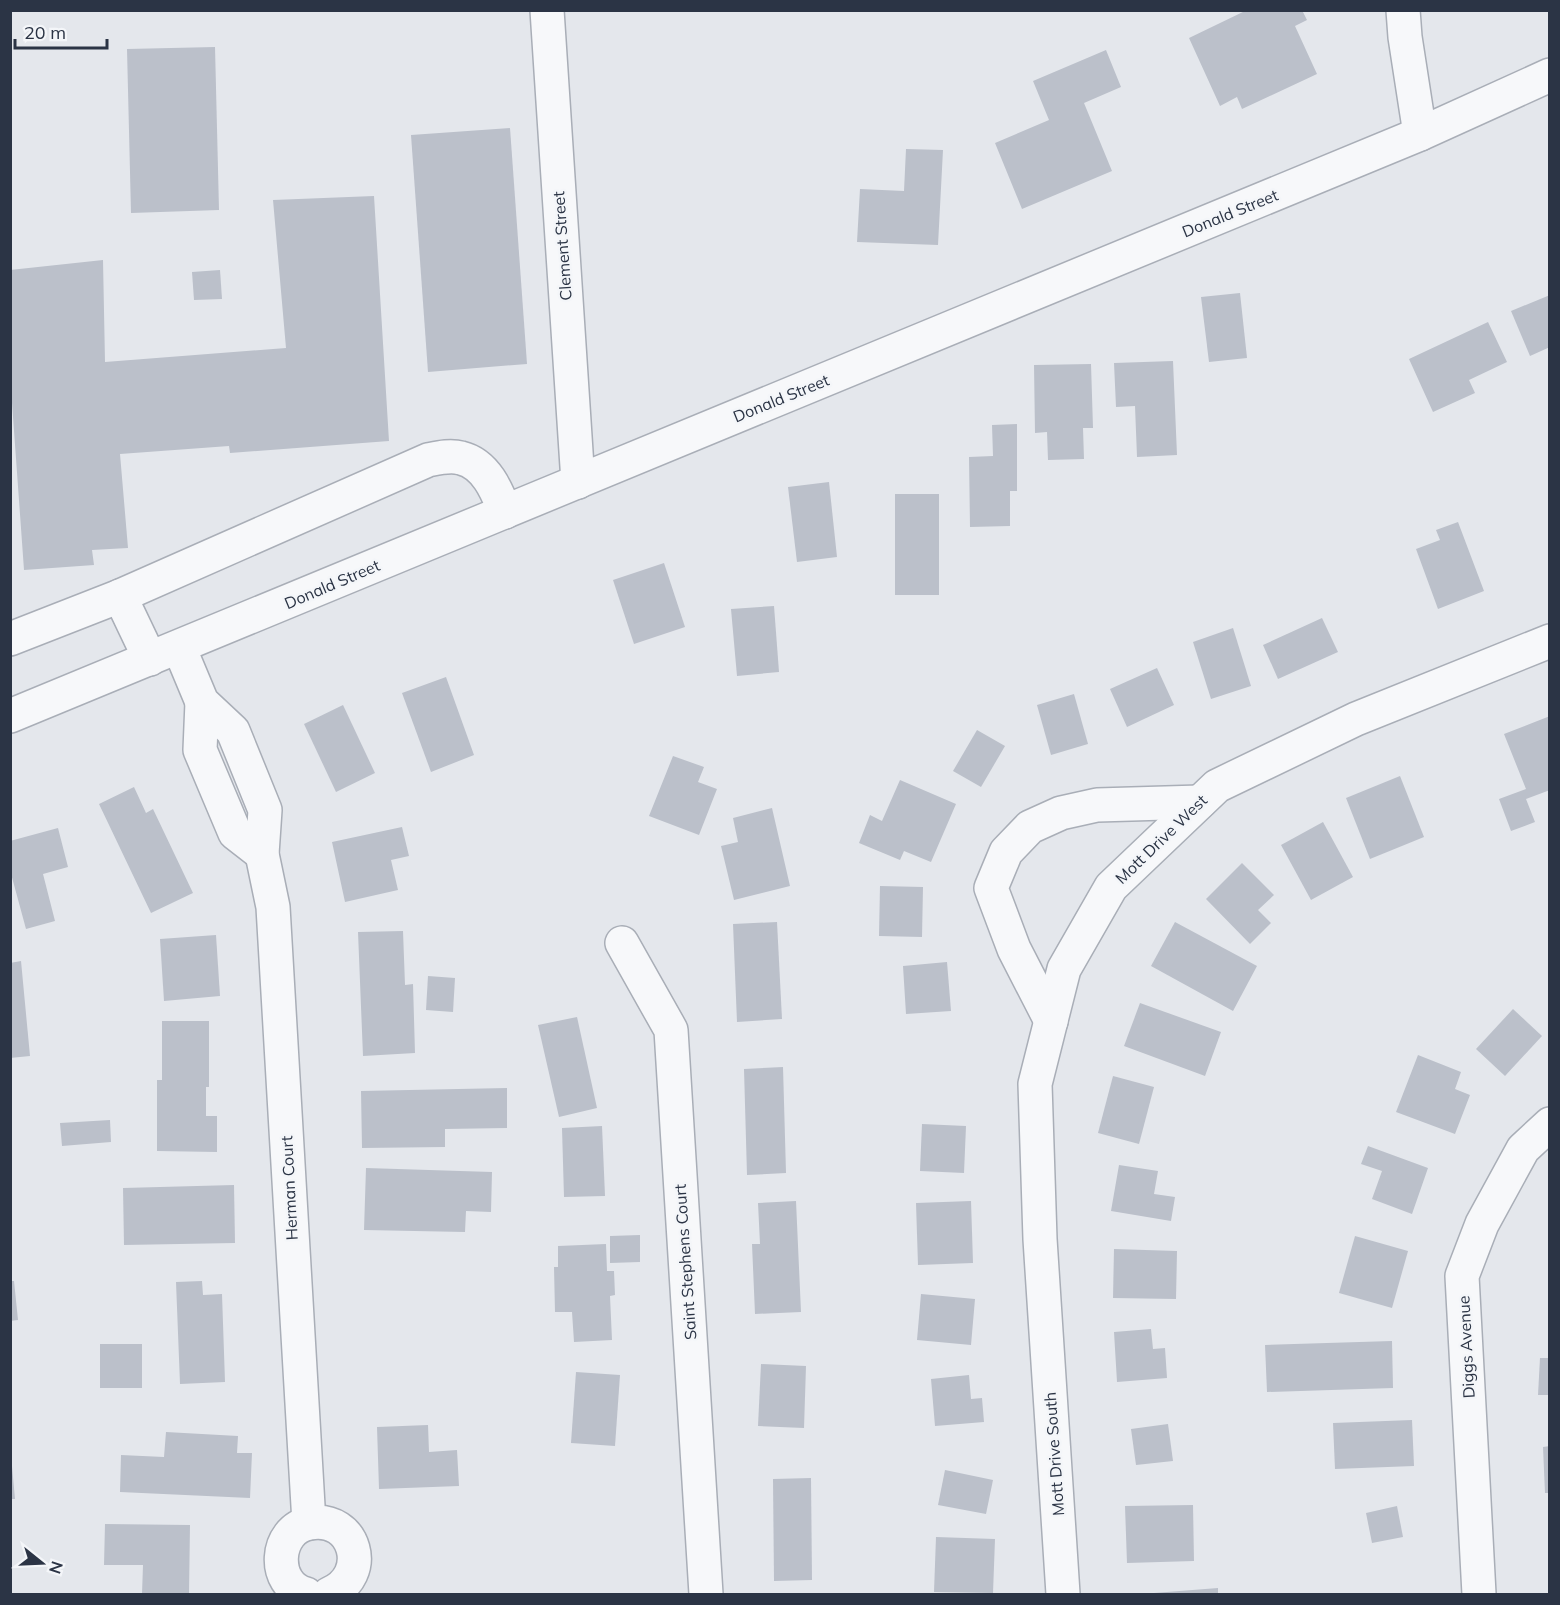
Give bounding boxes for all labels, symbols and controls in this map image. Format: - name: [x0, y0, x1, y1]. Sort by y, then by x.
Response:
- scale bar: [15, 12, 106, 50]
- text: 20 m: [24, 21, 66, 44]
- street label: Donald Street: [1179, 184, 1281, 241]
- street label: Clement Street: [548, 190, 576, 301]
- street label: Donald Street: [730, 369, 832, 426]
- street label: Donald Street: [281, 555, 383, 613]
- street label: Mott Drive West: [1111, 790, 1211, 888]
- street label: Herman Court: [276, 1135, 302, 1241]
- street label: Saint Stephens Court: [670, 1183, 700, 1341]
- street label: Diggs Avenue: [1453, 1295, 1479, 1399]
- street label: Mott Drive South: [1040, 1391, 1068, 1517]
- north arrow: [12, 1533, 72, 1593]
- text: N: [45, 1559, 68, 1576]

